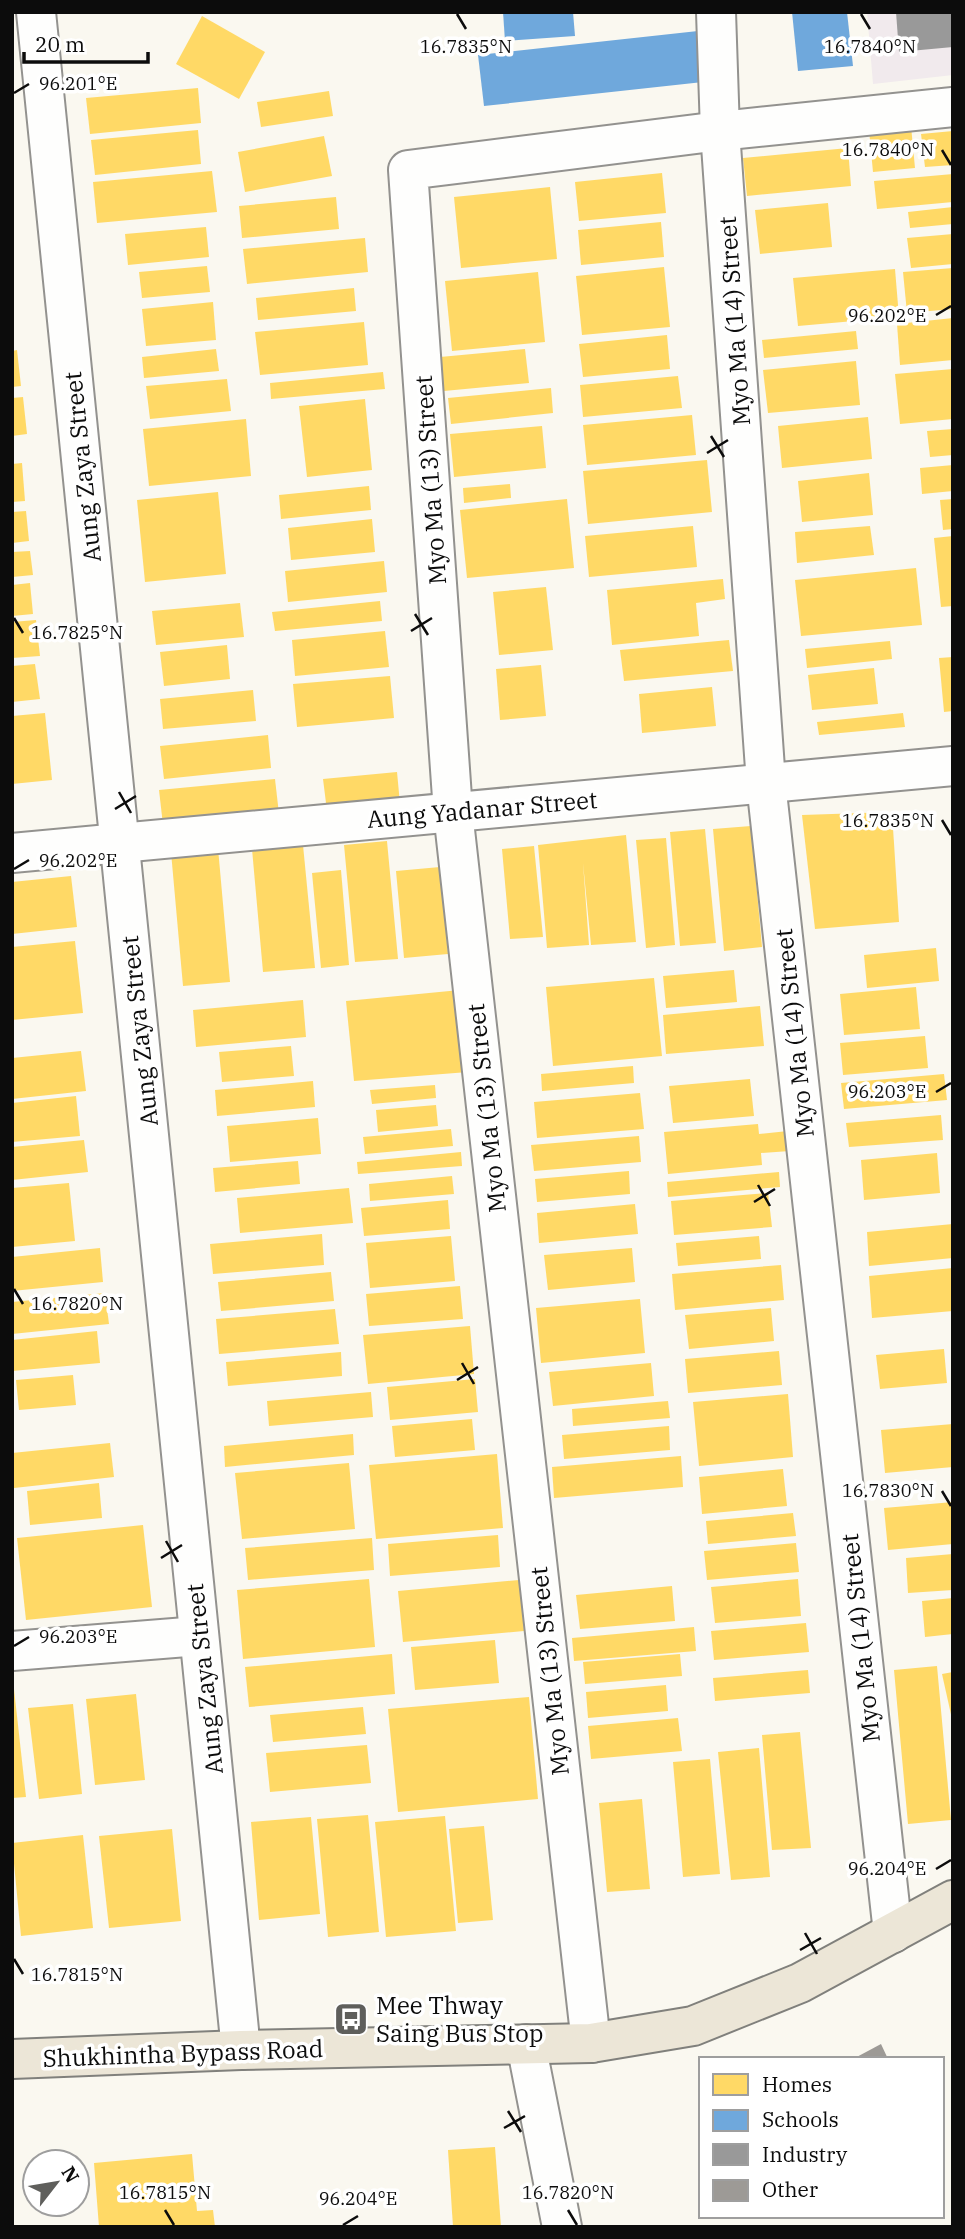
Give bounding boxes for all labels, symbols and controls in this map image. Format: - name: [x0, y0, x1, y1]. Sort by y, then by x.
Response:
- scale bar: [24, 21, 149, 65]
- text: 20 m: [35, 30, 85, 58]
- text: 16.7835°N: [420, 35, 512, 58]
- text: 16.7840°N: [824, 35, 916, 58]
- text: 96.201°E: [39, 72, 117, 95]
- text: 16.7840°N: [842, 138, 934, 161]
- street label: Myo Ma (14) Street: [711, 215, 757, 427]
- text: 96.202°E: [848, 304, 926, 327]
- street label: Aung Zaya Street: [56, 370, 108, 564]
- street label: Myo Ma (13) Street: [407, 374, 453, 586]
- text: 16.7825°N: [31, 621, 123, 644]
- street label: Aung Yadanar Street: [365, 783, 599, 835]
- text: 16.7835°N: [842, 809, 934, 832]
- text: 96.202°E: [39, 849, 117, 872]
- street label: Myo Ma (14) Street: [767, 927, 821, 1139]
- street label: Aung Zaya Street: [113, 934, 165, 1128]
- street label: Myo Ma (13) Street: [459, 1002, 513, 1214]
- text: 96.203°E: [848, 1080, 926, 1103]
- text: 16.7820°N: [31, 1292, 123, 1315]
- text: 16.7830°N: [842, 1479, 934, 1502]
- street label: Myo Ma (14) Street: [833, 1532, 887, 1744]
- street label: Myo Ma (13) Street: [522, 1565, 576, 1777]
- street label: Aung Zaya Street: [178, 1582, 230, 1776]
- text: 96.203°E: [39, 1625, 117, 1648]
- text: 96.204°E: [848, 1857, 926, 1880]
- text: 16.7815°N: [31, 1963, 123, 1986]
- place label: Mee Thway Saing Bus Stop: [376, 1989, 544, 2049]
- bus stop icon: Mee Thway Saing Bus Stop: [332, 2000, 370, 2038]
- street label: Shukhintha Bypass Road: [42, 2032, 324, 2074]
- legend: [699, 2057, 944, 2218]
- text: Homes: [762, 2070, 832, 2098]
- text: Schools: [762, 2105, 839, 2133]
- text: Industry: [762, 2140, 848, 2168]
- north arrow: [21, 2148, 91, 2218]
- text: N: [56, 2162, 85, 2187]
- text: Other: [762, 2175, 819, 2203]
- text: 16.7815°N: [119, 2181, 211, 2204]
- text: 16.7820°N: [522, 2181, 614, 2204]
- text: 96.204°E: [319, 2187, 397, 2210]

